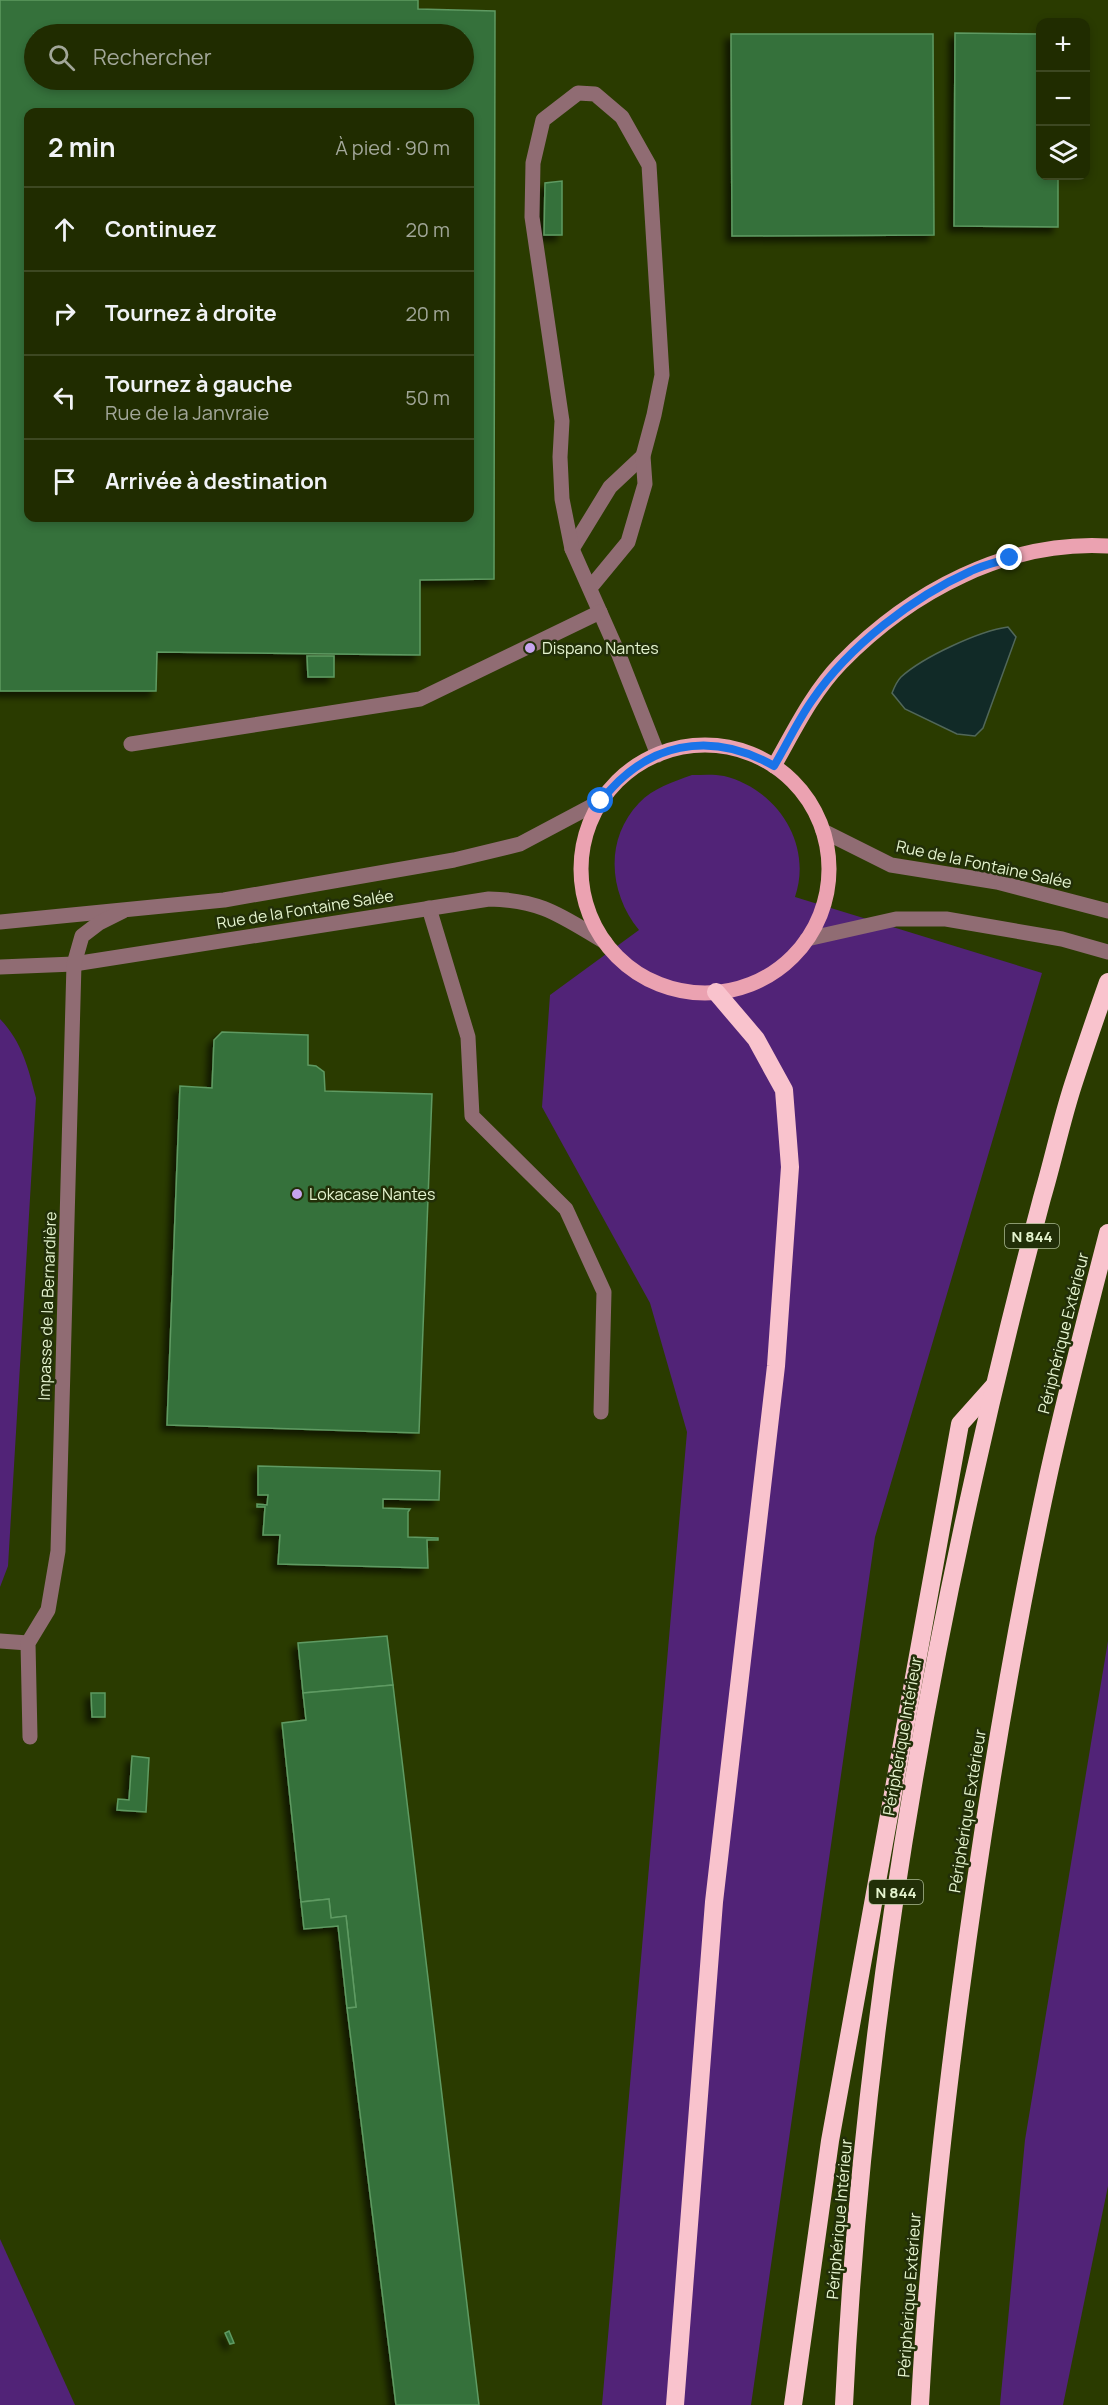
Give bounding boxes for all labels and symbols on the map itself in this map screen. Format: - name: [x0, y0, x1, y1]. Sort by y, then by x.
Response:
- route end: [996, 544, 1022, 570]
- place label: Dispano Nantes: [542, 637, 659, 659]
- marker: Dispano Nantes: [523, 641, 537, 655]
- route start: [587, 787, 613, 813]
- street label: Rue de la Fontaine Salée: [894, 835, 1074, 893]
- street label: Rue de la Fontaine Salée: [215, 884, 395, 934]
- place label: Lokacase Nantes: [309, 1183, 435, 1205]
- marker: Lokacase Nantes: [290, 1187, 304, 1201]
- street label: Impasse de la Bernardière: [33, 1211, 61, 1401]
- road number: N 844: [1005, 1224, 1059, 1248]
- street label: Périphérique Extérieur: [1032, 1250, 1094, 1416]
- street label: Périphérique Intérieur: [877, 1655, 927, 1817]
- street label: Périphérique Extérieur: [943, 1727, 991, 1894]
- road number: N 844: [869, 1880, 923, 1904]
- street label: Périphérique Intérieur: [821, 2138, 857, 2300]
- street label: Périphérique Extérieur: [892, 2212, 926, 2378]

